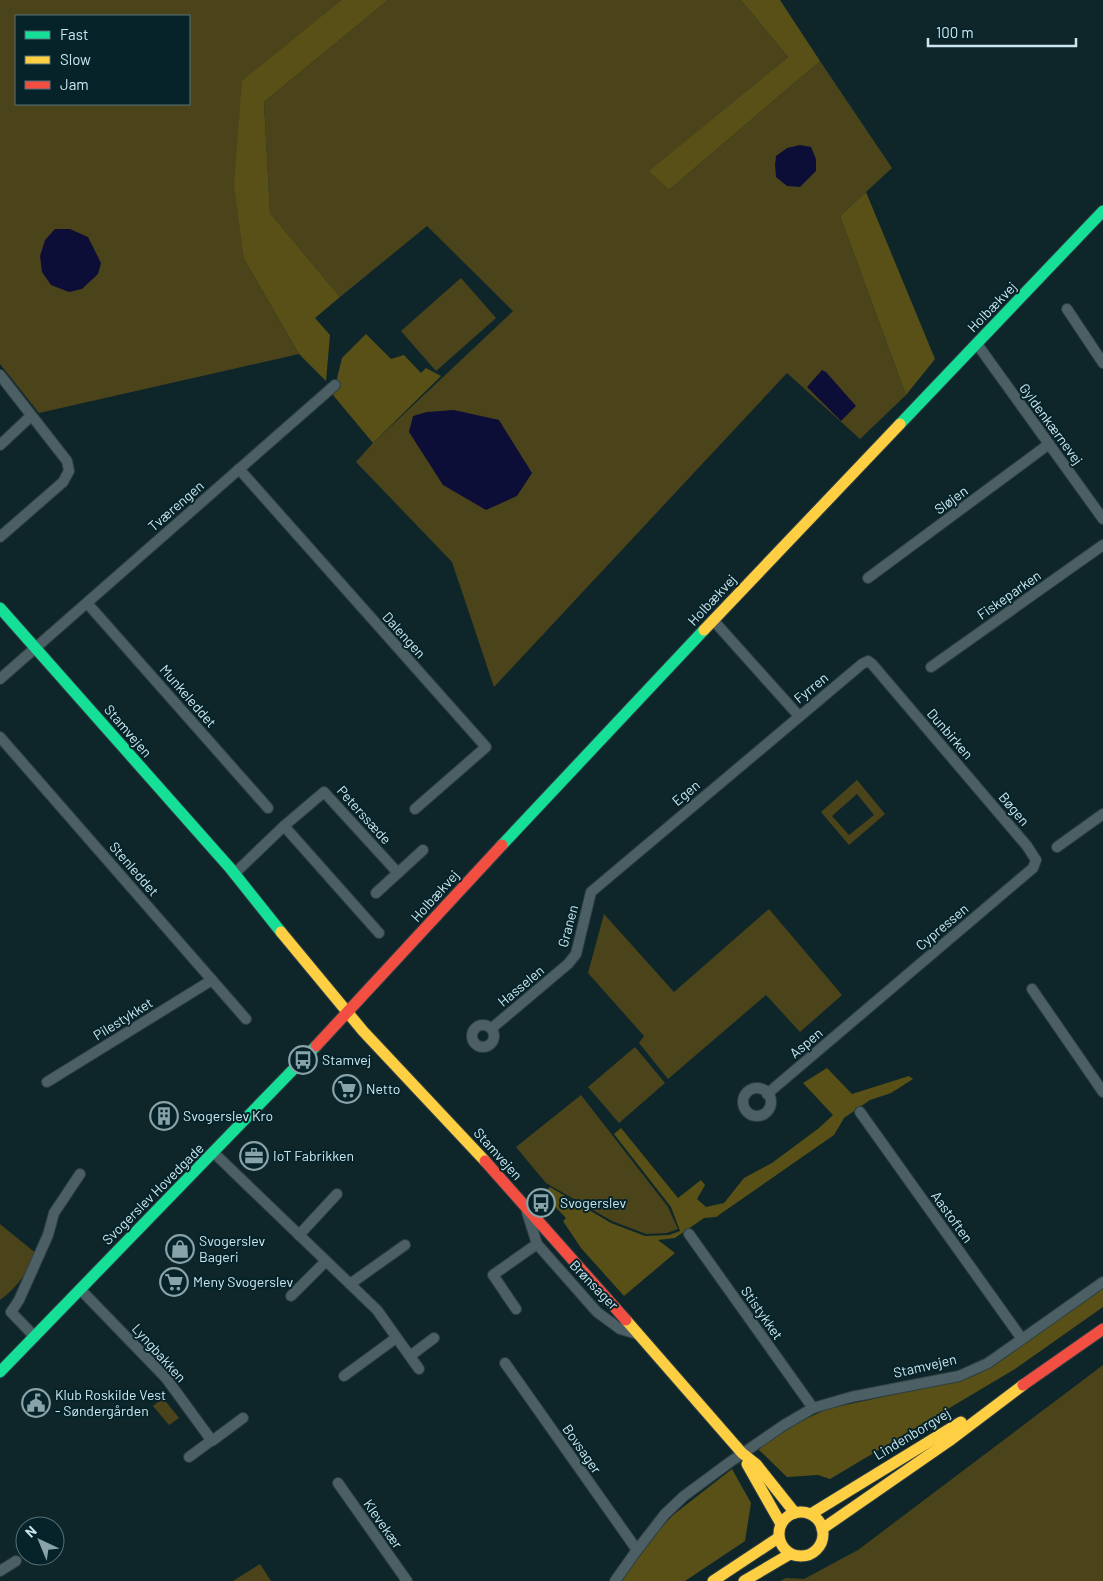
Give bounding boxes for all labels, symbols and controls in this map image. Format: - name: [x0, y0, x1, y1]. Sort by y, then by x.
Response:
- legend: [15, 15, 190, 105]
- scale bar: [928, 15, 1076, 47]
- text: 100 m: [936, 23, 974, 41]
- text: Fast: [60, 25, 88, 43]
- text: Slow: [60, 50, 91, 68]
- text: Jam: [60, 75, 89, 93]
- street label: Holbækvej: [963, 278, 1020, 335]
- street label: Gyldenkærnevej: [1016, 380, 1087, 468]
- street label: Tværengen: [144, 477, 207, 534]
- street label: Sløjen: [931, 482, 971, 517]
- street label: Fiskeparken: [973, 566, 1044, 623]
- street label: Holbækvej: [684, 571, 740, 629]
- street label: Dalengen: [379, 608, 430, 661]
- street label: Munkeleddet: [156, 661, 220, 731]
- street label: Fyrren: [790, 669, 831, 707]
- street label: Stamvejen: [101, 701, 156, 760]
- street label: Dunbirken: [924, 705, 977, 762]
- street label: Egen: [668, 776, 703, 809]
- street label: Peterssæde: [334, 782, 395, 847]
- street label: Bøgen: [995, 788, 1033, 829]
- street label: Stenleddet: [106, 838, 163, 899]
- street label: Holbækvej: [407, 866, 462, 925]
- street label: Cypressen: [912, 900, 971, 953]
- street label: Granen: [554, 903, 581, 949]
- street label: Hasselen: [494, 961, 547, 1010]
- street label: Pilestykket: [90, 994, 156, 1044]
- street label: Aspen: [786, 1024, 826, 1061]
- bus stop icon: Stamvej: [288, 1045, 318, 1075]
- place label: Stamvej: [322, 1051, 371, 1068]
- supermarket icon: Netto: [332, 1074, 362, 1104]
- place label: Netto: [366, 1080, 400, 1097]
- building icon: Svogerslev Kro: [149, 1101, 179, 1131]
- place label: Svogerslev Kro: [183, 1107, 273, 1124]
- street label: Stamvejen: [471, 1124, 526, 1183]
- street label: Svogerslev Hovedgade: [98, 1139, 207, 1248]
- office icon: IoT Fabrikken: [239, 1141, 269, 1171]
- place label: IoT Fabrikken: [273, 1147, 354, 1164]
- bus stop icon: Svogerslev: [526, 1188, 556, 1218]
- street label: Aastoften: [928, 1188, 977, 1246]
- place label: Svogerslev: [560, 1194, 626, 1211]
- place label: Svogerslev Bageri: [199, 1232, 265, 1265]
- shop icon: Svogerslev Bageri: [165, 1234, 195, 1264]
- street label: Brønsager: [566, 1256, 622, 1313]
- supermarket icon: Meny Svogerslev: [159, 1267, 189, 1297]
- place label: Meny Svogerslev: [193, 1273, 294, 1290]
- street label: Stistykket: [738, 1283, 787, 1343]
- street label: Lyngbakken: [129, 1320, 190, 1385]
- street label: Stamvejen: [892, 1350, 958, 1381]
- place label: Klub Roskilde Vest - Søndergården: [55, 1386, 166, 1419]
- public building icon: Klub Roskilde Vest - Søndergården: [21, 1388, 51, 1418]
- street label: Lindenborgvej: [870, 1404, 953, 1463]
- street label: Bovsager: [559, 1421, 606, 1477]
- street label: Klevekær: [360, 1496, 407, 1552]
- north arrow: [15, 1516, 65, 1566]
- text: N: [21, 1522, 40, 1541]

